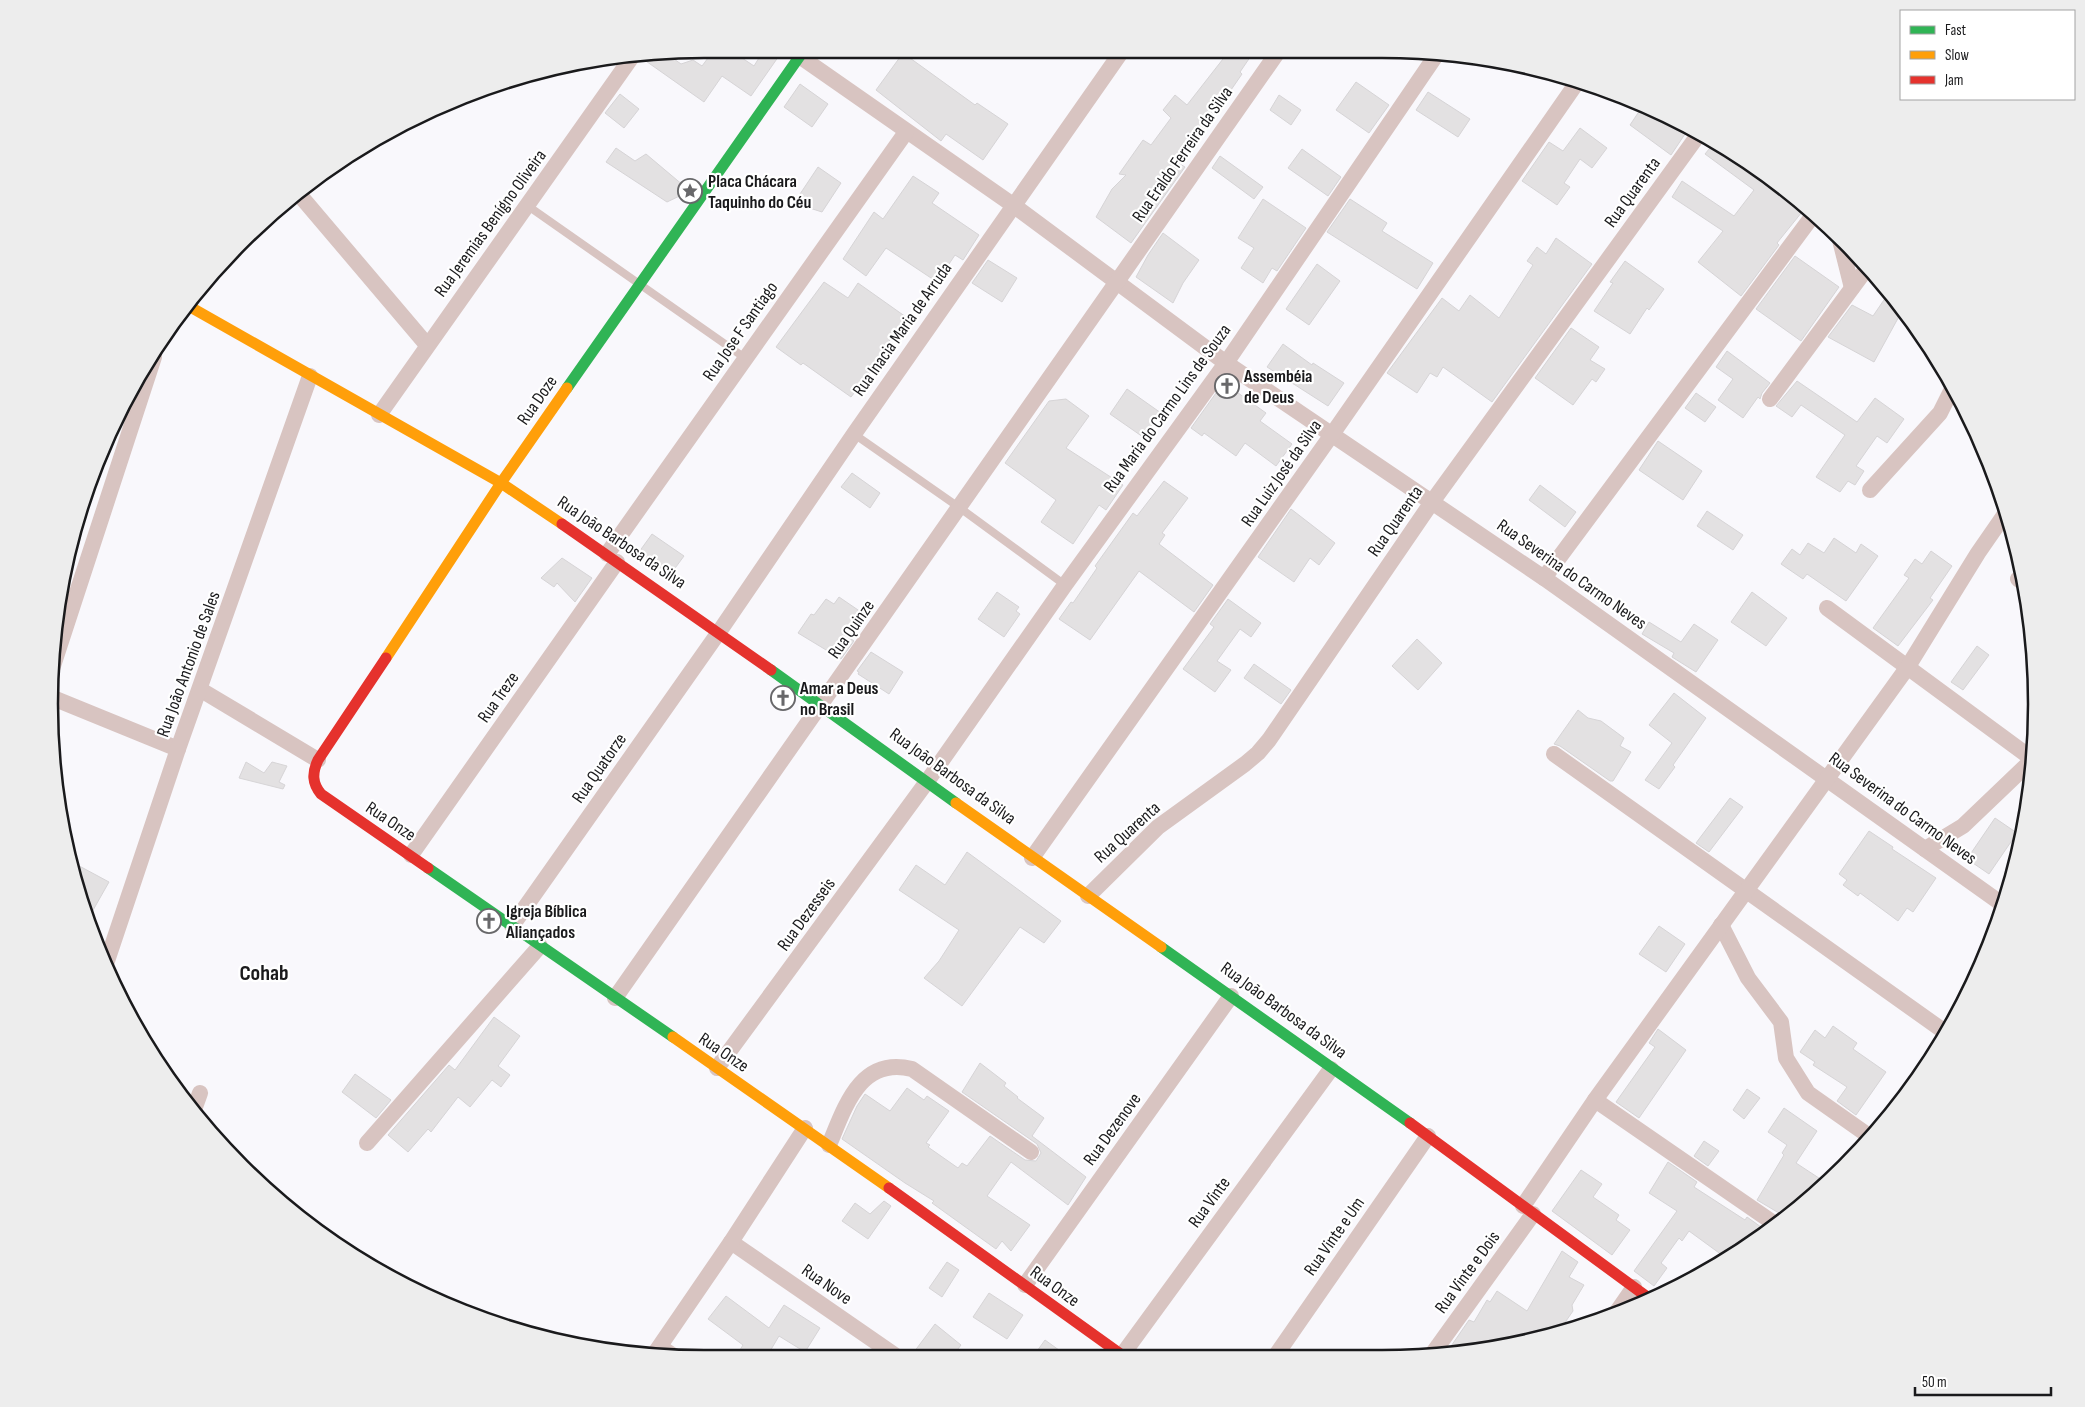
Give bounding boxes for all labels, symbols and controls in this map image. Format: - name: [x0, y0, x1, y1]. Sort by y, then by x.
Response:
- legend: [1900, 10, 2075, 100]
- text: Fast: [1945, 21, 1967, 40]
- text: Slow: [1945, 46, 1969, 65]
- text: Jam: [1944, 71, 1963, 90]
- street label: Rua Eraldo Ferreira da Silva: [1128, 82, 1237, 226]
- street label: Rua Jeremias Benígno Oliveira: [430, 146, 551, 301]
- street label: Rua Quarenta: [1600, 153, 1665, 231]
- place label: Placa Chácara Taquinho do Céu: [708, 171, 811, 213]
- place icon: Placa Chácara Taquinho do Céu: [677, 178, 703, 204]
- street label: Rua Inacia Maria de Arruda: [848, 258, 956, 400]
- street label: Rua Jose F Santiago: [699, 278, 782, 385]
- street label: Rua Maria do Carmo Lins de Souza: [1099, 320, 1235, 496]
- place label: Assembéia de Deus: [1243, 366, 1312, 408]
- street label: Rua Doze: [513, 372, 562, 429]
- church icon: Assembéia de Deus: [1214, 373, 1240, 399]
- street label: Rua Luiz José da Silva: [1237, 416, 1326, 531]
- street label: Rua Quarenta: [1364, 482, 1427, 561]
- street label: Rua João Barbosa da Silva: [553, 492, 690, 593]
- street label: Rua Severina do Carmo Neves: [1493, 515, 1650, 634]
- street label: Rua João Antonio de Sales: [152, 589, 225, 740]
- street label: Rua Quinze: [824, 596, 879, 663]
- street label: Rua Treze: [473, 668, 523, 727]
- place label: Amar a Deus no Brasil: [799, 678, 879, 720]
- church icon: Amar a Deus no Brasil: [770, 685, 796, 711]
- street label: Rua João Barbosa da Silva: [886, 724, 1020, 829]
- street label: Rua Quatorze: [568, 729, 631, 807]
- street label: Rua Severina do Carmo Neves: [1825, 748, 1981, 869]
- street label: Rua Onze: [362, 797, 420, 846]
- street label: Rua Quarenta: [1090, 797, 1165, 867]
- street label: Rua Dezesseis: [773, 874, 840, 955]
- place label: Igreja Bíblica Aliançados: [505, 901, 587, 943]
- church icon: Igreja Bíblica Aliançados: [476, 908, 502, 934]
- street label: Rua João Barbosa da Silva: [1217, 958, 1351, 1063]
- district label: Cohab: [239, 960, 289, 987]
- street label: Rua Onze: [695, 1028, 753, 1077]
- street label: Rua Dezenove: [1079, 1089, 1146, 1170]
- street label: Rua Vinte: [1184, 1173, 1235, 1232]
- street label: Rua Vinte e Um: [1300, 1193, 1369, 1280]
- street label: Rua Vinte e Dois: [1431, 1227, 1504, 1318]
- street label: Rua Nove: [798, 1260, 856, 1309]
- street label: Rua Onze: [1026, 1262, 1083, 1311]
- scale bar: [1915, 1364, 2051, 1396]
- text: 50 m: [1922, 1373, 1947, 1392]

